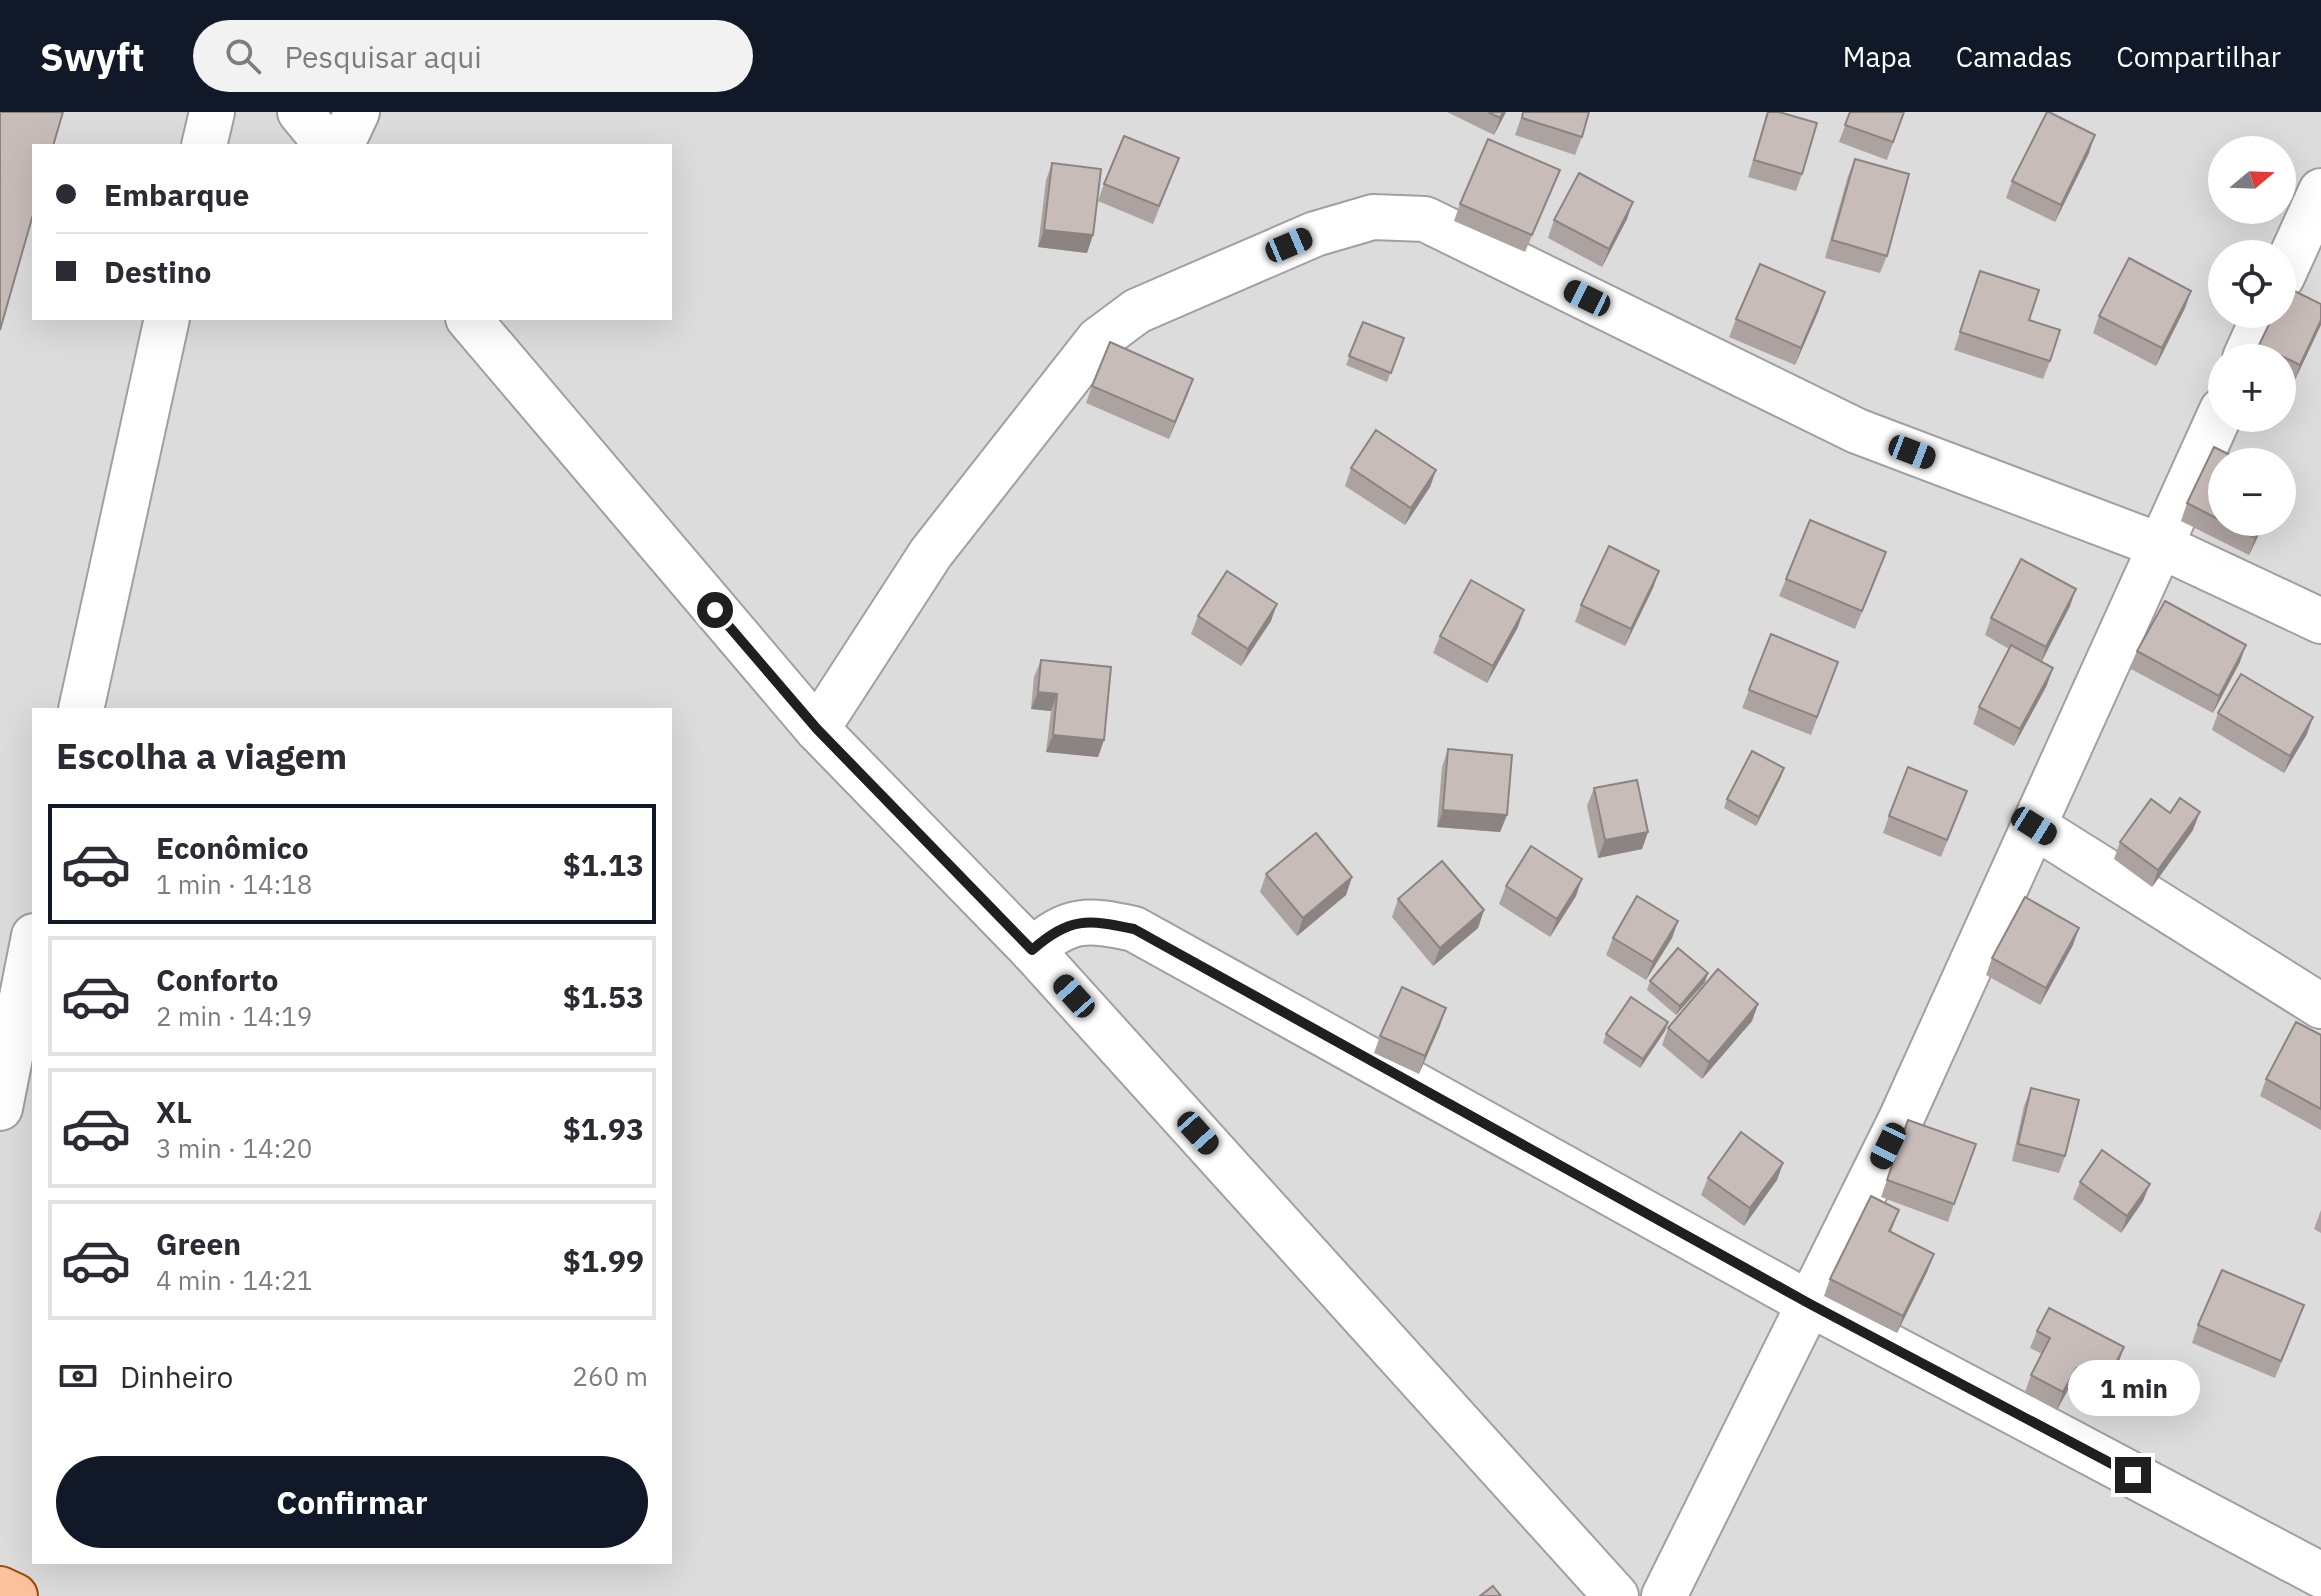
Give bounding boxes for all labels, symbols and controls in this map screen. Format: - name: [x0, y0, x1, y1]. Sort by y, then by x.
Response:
- search box: [193, 20, 753, 92]
- text: Swyft: [40, 32, 145, 81]
- icon: search: [221, 34, 265, 78]
- text: Pesquisar aqui: [285, 37, 482, 76]
- text: Mapa: [1843, 38, 1912, 75]
- text: Camadas: [1956, 38, 2072, 75]
- text: Compartilhar: [2116, 38, 2281, 75]
- north arrow: [2208, 136, 2296, 224]
- map controls: [2208, 136, 2296, 536]
- text: Embarque: [104, 175, 249, 214]
- car: [1262, 225, 1316, 265]
- button: locate: [2208, 240, 2296, 328]
- text: Destino: [104, 252, 212, 291]
- car: [1560, 277, 1614, 319]
- button: +: [2208, 344, 2296, 432]
- car: [1885, 432, 1939, 472]
- button: −: [2208, 448, 2296, 536]
- route start: [697, 592, 733, 628]
- text: Escolha a viagem: [56, 732, 347, 779]
- car: [2007, 803, 2061, 849]
- icon: car: [60, 828, 132, 900]
- text: Econômico: [156, 828, 309, 867]
- text: $1.13: [563, 845, 644, 884]
- text: 1 min · 14:18: [156, 867, 312, 901]
- icon: car: [60, 960, 132, 1032]
- text: Conforto: [156, 960, 279, 999]
- car: [1049, 970, 1099, 1022]
- text: $1.53: [563, 977, 644, 1016]
- text: 2 min · 14:19: [156, 999, 312, 1033]
- icon: car: [60, 1092, 132, 1164]
- text: XL: [156, 1092, 192, 1131]
- car: [1173, 1107, 1223, 1159]
- text: $1.93: [563, 1109, 644, 1148]
- car: [1867, 1119, 1909, 1173]
- text: 3 min · 14:20: [156, 1131, 312, 1165]
- icon: car: [60, 1224, 132, 1296]
- text: Green: [156, 1224, 241, 1263]
- text: $1.99: [563, 1241, 644, 1280]
- text: 4 min · 14:21: [156, 1263, 312, 1297]
- icon: cash: [56, 1354, 100, 1398]
- text: Dinheiro: [120, 1357, 233, 1396]
- text: 260 m: [572, 1359, 648, 1393]
- callout: 1 min: [2067, 1359, 2199, 1415]
- text: 1 min: [2100, 1371, 2168, 1405]
- button: Confirmar: [56, 1456, 648, 1548]
- route end: [2115, 1457, 2151, 1493]

